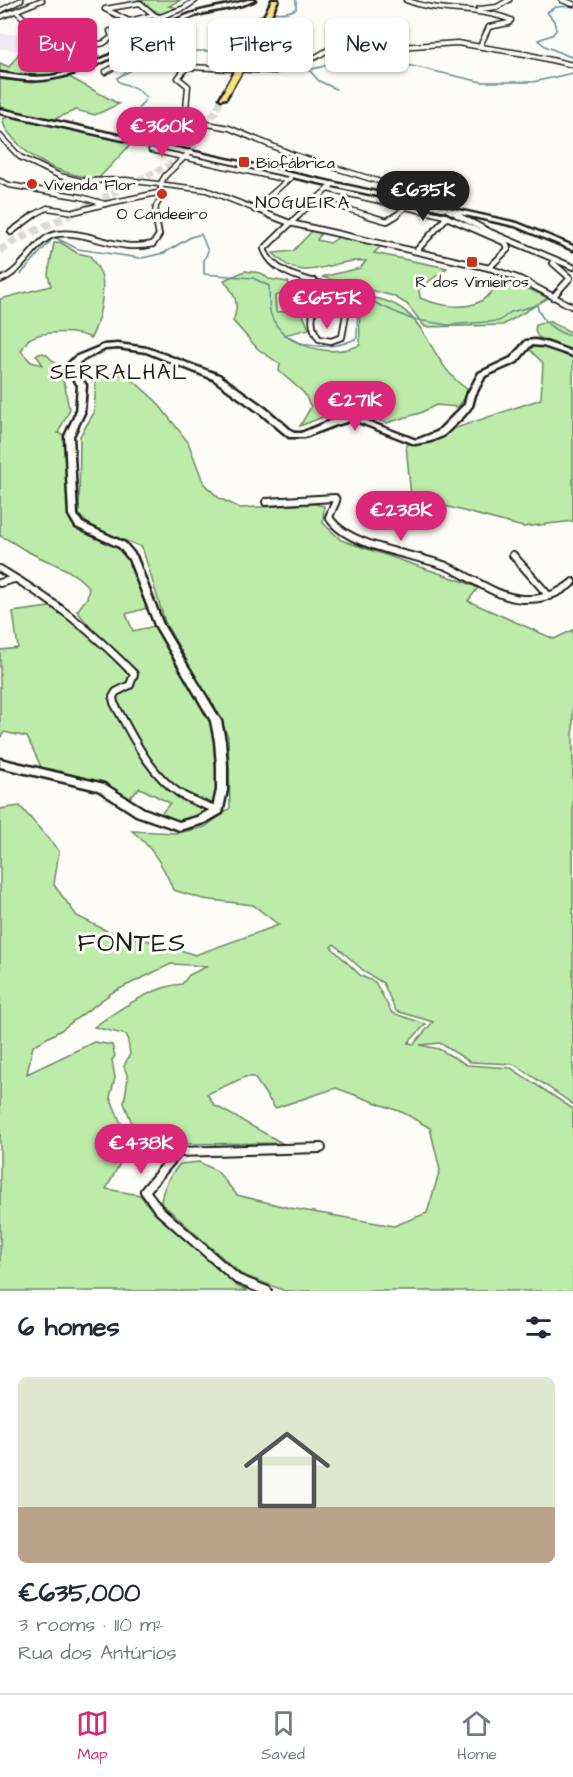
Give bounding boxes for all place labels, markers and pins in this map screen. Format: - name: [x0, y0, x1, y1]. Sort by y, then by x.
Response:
- pin: €360K: [120, 107, 204, 158]
- place label: Biofábrica: [256, 152, 335, 174]
- marker: Biofábrica: [237, 155, 251, 169]
- pin: €635K: [381, 171, 465, 222]
- place label: Vivenda Flor: [44, 174, 136, 196]
- marker: Vivenda Flor: [25, 177, 39, 191]
- marker: O Candeeiro: [155, 187, 169, 201]
- place label: O Candeeiro: [117, 203, 207, 225]
- marker: R dos Vimieiros: [465, 255, 479, 269]
- place label: R dos Vimieiros: [415, 271, 529, 293]
- pin: €655K: [285, 279, 369, 330]
- pin: €271K: [313, 381, 397, 432]
- pin: €238K: [359, 491, 443, 542]
- pin: €438K: [99, 1124, 183, 1175]

